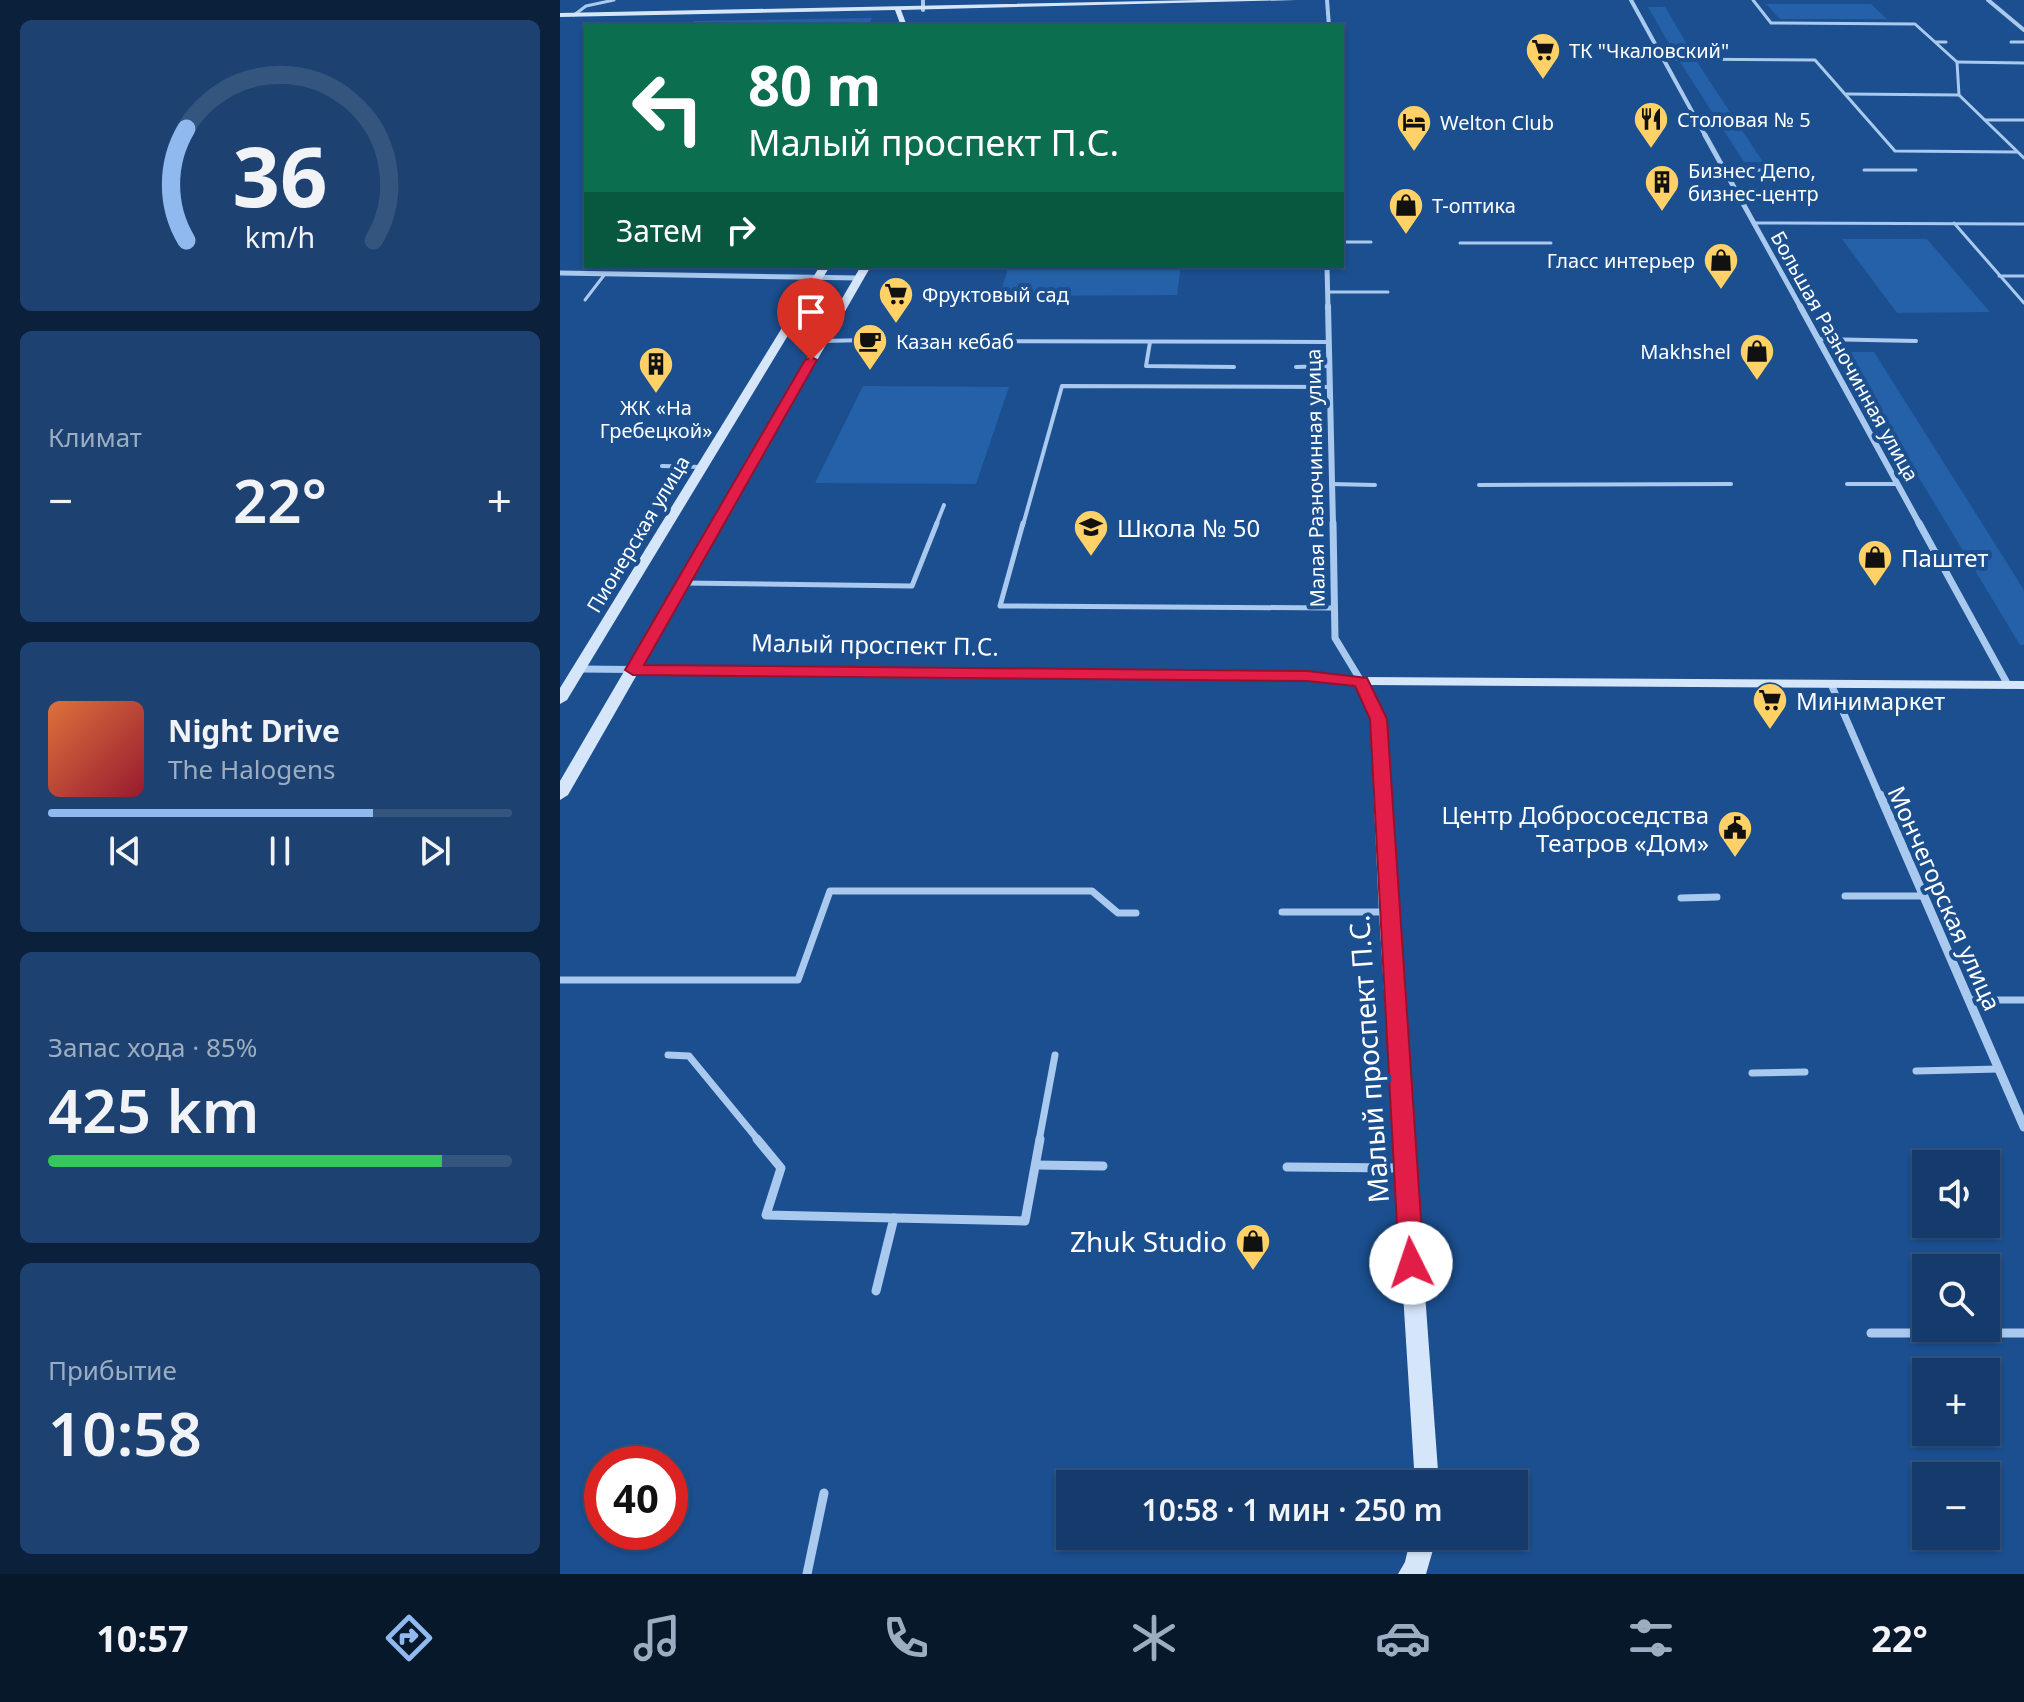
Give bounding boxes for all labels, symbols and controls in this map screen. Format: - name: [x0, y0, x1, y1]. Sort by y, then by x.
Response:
- supermarket icon: ТК "Чкаловский": [1524, 31, 1562, 81]
- place label: ТК "Чкаловский": [1569, 37, 1729, 64]
- text: 80 m: [748, 46, 881, 122]
- icon: left: [616, 56, 720, 160]
- restaurant icon: Столовая № 5: [1632, 100, 1670, 150]
- hotel icon: Welton Club: [1395, 103, 1433, 153]
- place label: Столовая № 5: [1677, 106, 1811, 133]
- place label: Welton Club: [1440, 109, 1554, 136]
- text: 36: [232, 118, 328, 231]
- text: Малый проспект П.С.: [748, 118, 1119, 167]
- place label: Бизнес Депо, бизнес-центр: [1688, 157, 1819, 207]
- building icon: Бизнес Депо, бизнес-центр: [1643, 163, 1681, 213]
- shop icon: Т-оптика: [1387, 186, 1425, 236]
- place label: Т-оптика: [1432, 192, 1516, 219]
- icon: right: [719, 208, 763, 252]
- text: Затем: [616, 210, 703, 251]
- text: km/h: [245, 218, 315, 257]
- street label: Большая Разночинная улица: [1765, 226, 1925, 486]
- shop icon: Гласс интерьер: [1702, 241, 1740, 291]
- place label: Гласс интерьер: [1547, 247, 1695, 274]
- supermarket icon: Фруктовый сад: [877, 275, 915, 325]
- pin: [777, 278, 845, 360]
- place label: Фруктовый сад: [922, 281, 1069, 308]
- icon: arrive: [789, 290, 833, 334]
- cafe icon: Казан кебаб: [851, 322, 889, 372]
- place label: Казан кебаб: [896, 328, 1014, 355]
- shop icon: Makhshel: [1738, 332, 1776, 382]
- place label: Makhshel: [1640, 338, 1731, 365]
- building icon: ЖК «На Гребецкой»: [637, 345, 675, 395]
- street label: Малая Разночинная улица: [1299, 348, 1331, 608]
- place label: ЖК «На Гребецкой»: [600, 394, 712, 444]
- text: Климат: [48, 419, 142, 455]
- street label: Пионерская улица: [580, 450, 696, 618]
- text: 22°: [233, 459, 327, 541]
- text: −: [48, 470, 73, 530]
- text: +: [487, 470, 512, 530]
- school or university icon: Школа № 50: [1072, 508, 1110, 558]
- place label: Школа № 50: [1117, 511, 1260, 544]
- shop icon: Паштет: [1856, 538, 1894, 588]
- place label: Паштет: [1901, 541, 1988, 574]
- street label: Малый проспект П.С.: [751, 625, 999, 663]
- supermarket icon: Минимаркет: [1751, 681, 1789, 731]
- place label: Минимаркет: [1796, 684, 1945, 717]
- text: Night Drive: [168, 710, 340, 751]
- text: The Halogens: [168, 751, 335, 787]
- street label: Мончегорская улица: [1881, 780, 2009, 1016]
- place label: Центр Добрососедства Театров «Дом»: [1441, 798, 1709, 859]
- public building icon: Центр Добрососедства Театров «Дом»: [1716, 809, 1754, 859]
- icon: previous: [103, 829, 147, 873]
- icon: pause: [258, 829, 302, 873]
- icon: next: [413, 829, 457, 873]
- street label: Малый проспект П.С.: [1339, 914, 1397, 1204]
- text: Запас хода · 85%: [48, 1029, 257, 1065]
- text: 425 km: [48, 1069, 259, 1151]
- map controls: [1912, 1150, 2000, 1550]
- button: sound: [1912, 1150, 2000, 1238]
- position arrow: [1369, 1221, 1453, 1305]
- place label: Zhuk Studio: [1070, 1222, 1227, 1260]
- shop icon: Zhuk Studio: [1234, 1222, 1272, 1272]
- button: search: [1912, 1254, 2000, 1342]
- text: Прибытие: [48, 1352, 177, 1388]
- button: +: [1912, 1358, 2000, 1446]
- text: 10:58: [48, 1392, 202, 1474]
- speed limit sign: 40: [584, 1446, 688, 1550]
- button: −: [1912, 1462, 2000, 1550]
- text: 10:58 · 1 мин · 250 m: [1142, 1489, 1442, 1530]
- icon: directions: [381, 1610, 437, 1666]
- icon: music: [629, 1610, 685, 1666]
- icon: phone: [878, 1610, 934, 1666]
- icon: climate: [1126, 1610, 1182, 1666]
- icon: car: [1375, 1610, 1431, 1666]
- icon: filters: [1623, 1610, 1679, 1666]
- text: 10:57: [96, 1614, 189, 1663]
- text: 22°: [1871, 1614, 1928, 1663]

